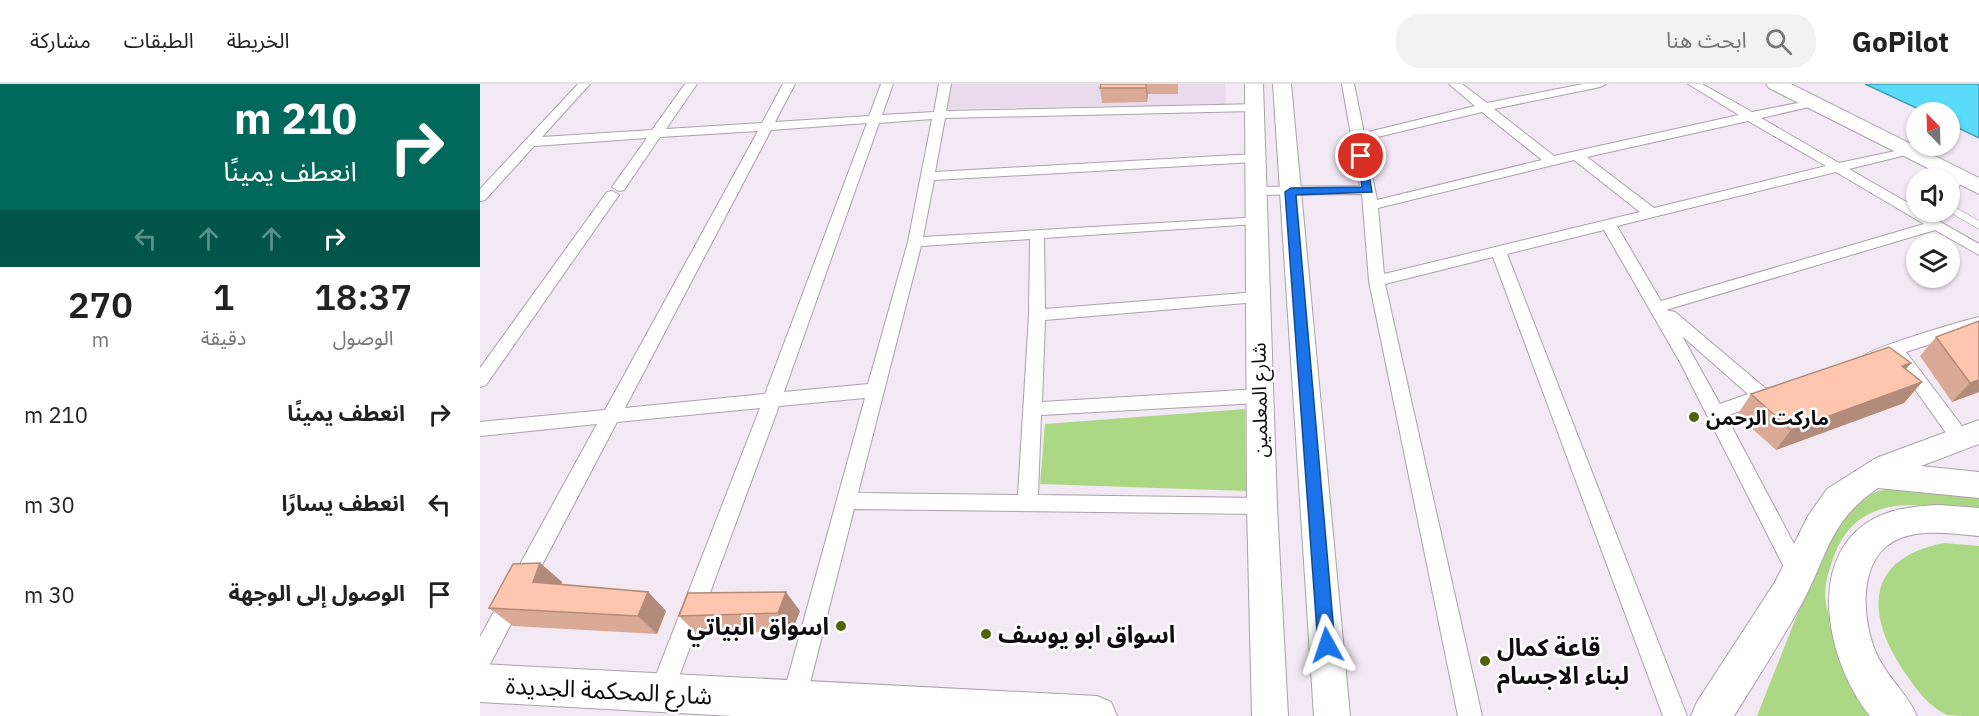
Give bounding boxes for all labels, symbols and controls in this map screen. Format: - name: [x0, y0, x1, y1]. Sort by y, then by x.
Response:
- search box: [1396, 14, 1816, 68]
- text: GoPilot: [1852, 23, 1949, 60]
- text: ابحث هنا: [1666, 25, 1747, 54]
- icon: search: [1762, 25, 1795, 58]
- text: مشاركة: [30, 26, 91, 54]
- text: الطبقات: [124, 26, 194, 54]
- text: الخريطة: [227, 26, 290, 54]
- text: 210 m: [234, 91, 357, 146]
- north arrow: [1906, 102, 1960, 156]
- map controls: [1906, 102, 1960, 288]
- icon: right: [378, 108, 456, 186]
- pin: [1335, 130, 1386, 181]
- icon: arrive: [1344, 139, 1377, 172]
- text: انعطف يمينًا: [223, 153, 357, 188]
- button: sound: [1906, 168, 1960, 222]
- icon: left: [129, 222, 162, 255]
- icon: ahead: [192, 222, 225, 255]
- icon: ahead: [255, 222, 288, 255]
- icon: right: [318, 222, 351, 255]
- button: layers: [1906, 234, 1960, 288]
- text: 1: [213, 273, 234, 320]
- text: 18:37: [314, 273, 412, 320]
- text: 270: [68, 281, 133, 328]
- text: دقيقة: [201, 324, 246, 351]
- text: الوصول: [333, 324, 394, 351]
- text: m: [92, 326, 109, 353]
- street label: شارع المعلمين: [1244, 342, 1276, 458]
- text: انعطف يمينًا: [287, 398, 405, 427]
- icon: right: [423, 398, 456, 431]
- text: 210 m: [24, 400, 88, 429]
- place label: ماركت الرحمن: [1706, 404, 1829, 431]
- marker: ماركت الرحمن: [1687, 410, 1701, 424]
- text: انعطف يسارًا: [282, 488, 405, 517]
- icon: left: [423, 488, 456, 521]
- text: 30 m: [24, 490, 75, 519]
- text: الوصول إلى الوجهة: [228, 578, 405, 607]
- icon: arrive: [423, 578, 456, 611]
- text: 30 m: [24, 580, 75, 609]
- place label: اسواق البياتي: [687, 610, 829, 647]
- position arrow: [1295, 613, 1359, 677]
- place label: اسواق ابو يوسف: [998, 618, 1175, 650]
- marker: اسواق البياتي: [834, 619, 848, 633]
- marker: اسواق ابو يوسف: [979, 627, 993, 641]
- place label: قاعة كمال لبناء الاجسام: [1497, 631, 1629, 694]
- marker: قاعة كمال لبناء الاجسام: [1478, 654, 1492, 668]
- street label: شارع المحكمة الجديدة: [505, 669, 713, 713]

